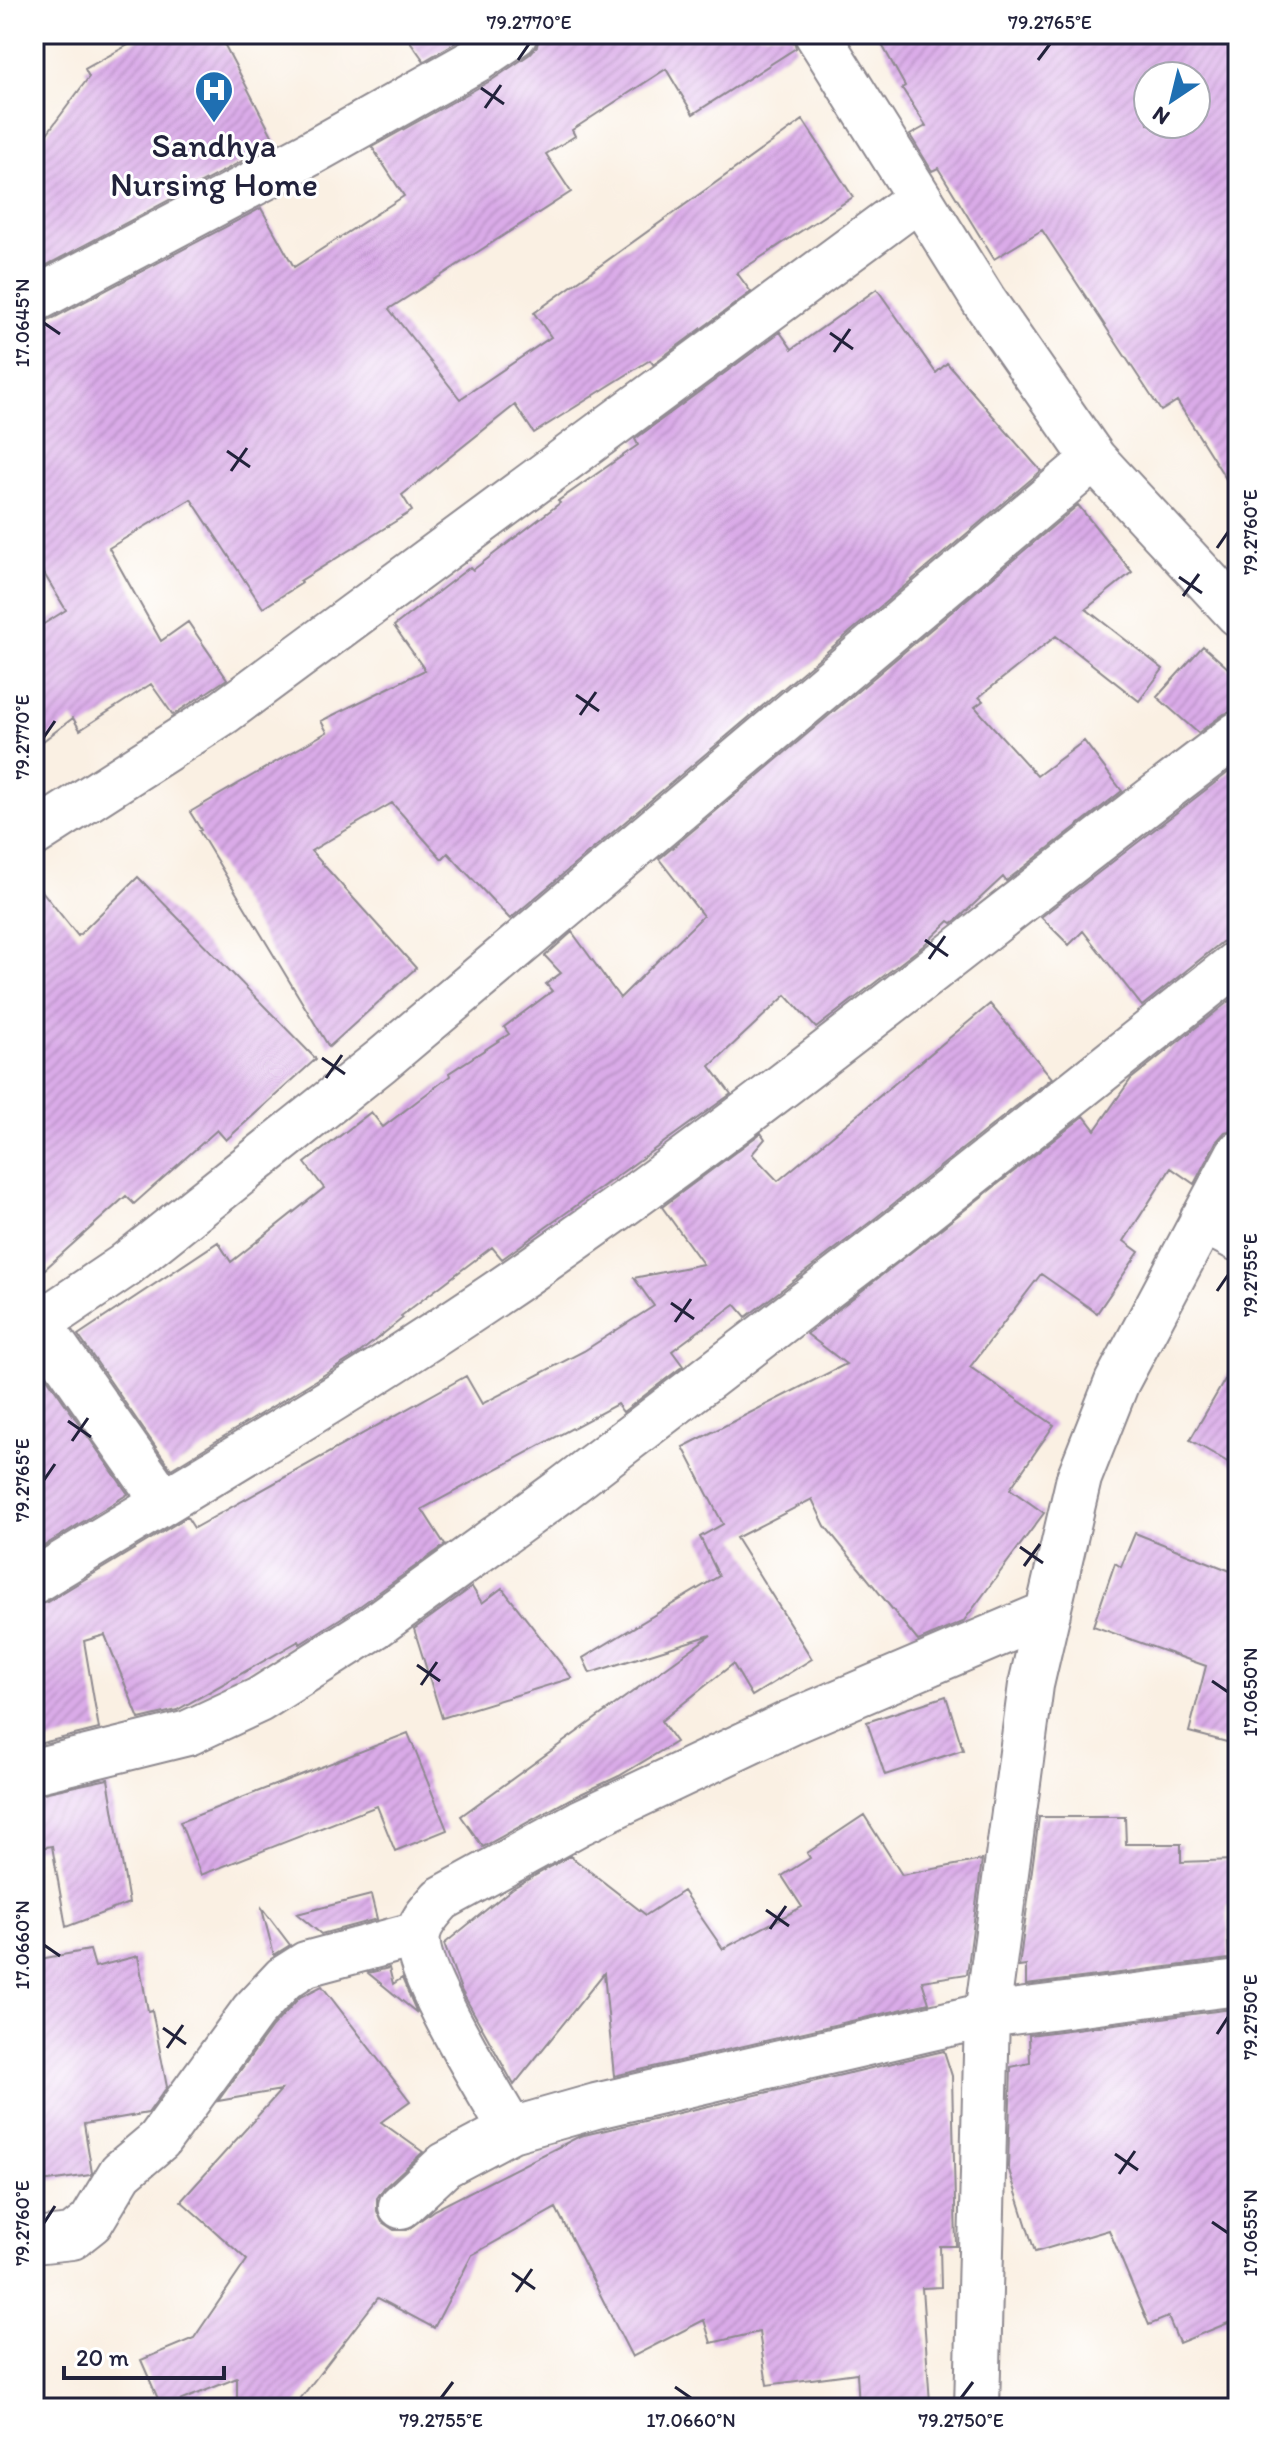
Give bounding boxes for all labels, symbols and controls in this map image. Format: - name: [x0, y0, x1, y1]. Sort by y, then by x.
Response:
- text: 79.2770°E: [487, 10, 571, 34]
- text: 79.2765°E: [1008, 10, 1092, 34]
- north arrow: [1132, 60, 1212, 140]
- hospital icon: Sandhya Nursing Home: [193, 69, 235, 124]
- text: N: [1147, 101, 1175, 131]
- place label: Sandhya Nursing Home: [110, 125, 318, 205]
- text: 17.0645°N: [10, 279, 34, 367]
- text: 79.2760°E: [1238, 489, 1262, 575]
- text: 79.2770°E: [10, 695, 34, 779]
- text: 79.2755°E: [1238, 1233, 1262, 1317]
- text: 79.2765°E: [10, 1438, 34, 1522]
- text: 17.0650°N: [1238, 1647, 1262, 1737]
- text: 17.0660°N: [10, 1900, 34, 1990]
- text: 79.2750°E: [1238, 1974, 1262, 2060]
- text: 79.2760°E: [10, 2180, 34, 2266]
- text: 17.0655°N: [1238, 2189, 1262, 2277]
- scale bar: [64, 2330, 224, 2380]
- text: 20 m: [76, 2343, 129, 2372]
- text: 79.2755°E: [399, 2408, 483, 2432]
- text: 17.0660°N: [646, 2408, 736, 2432]
- text: 79.2750°E: [918, 2408, 1004, 2432]

